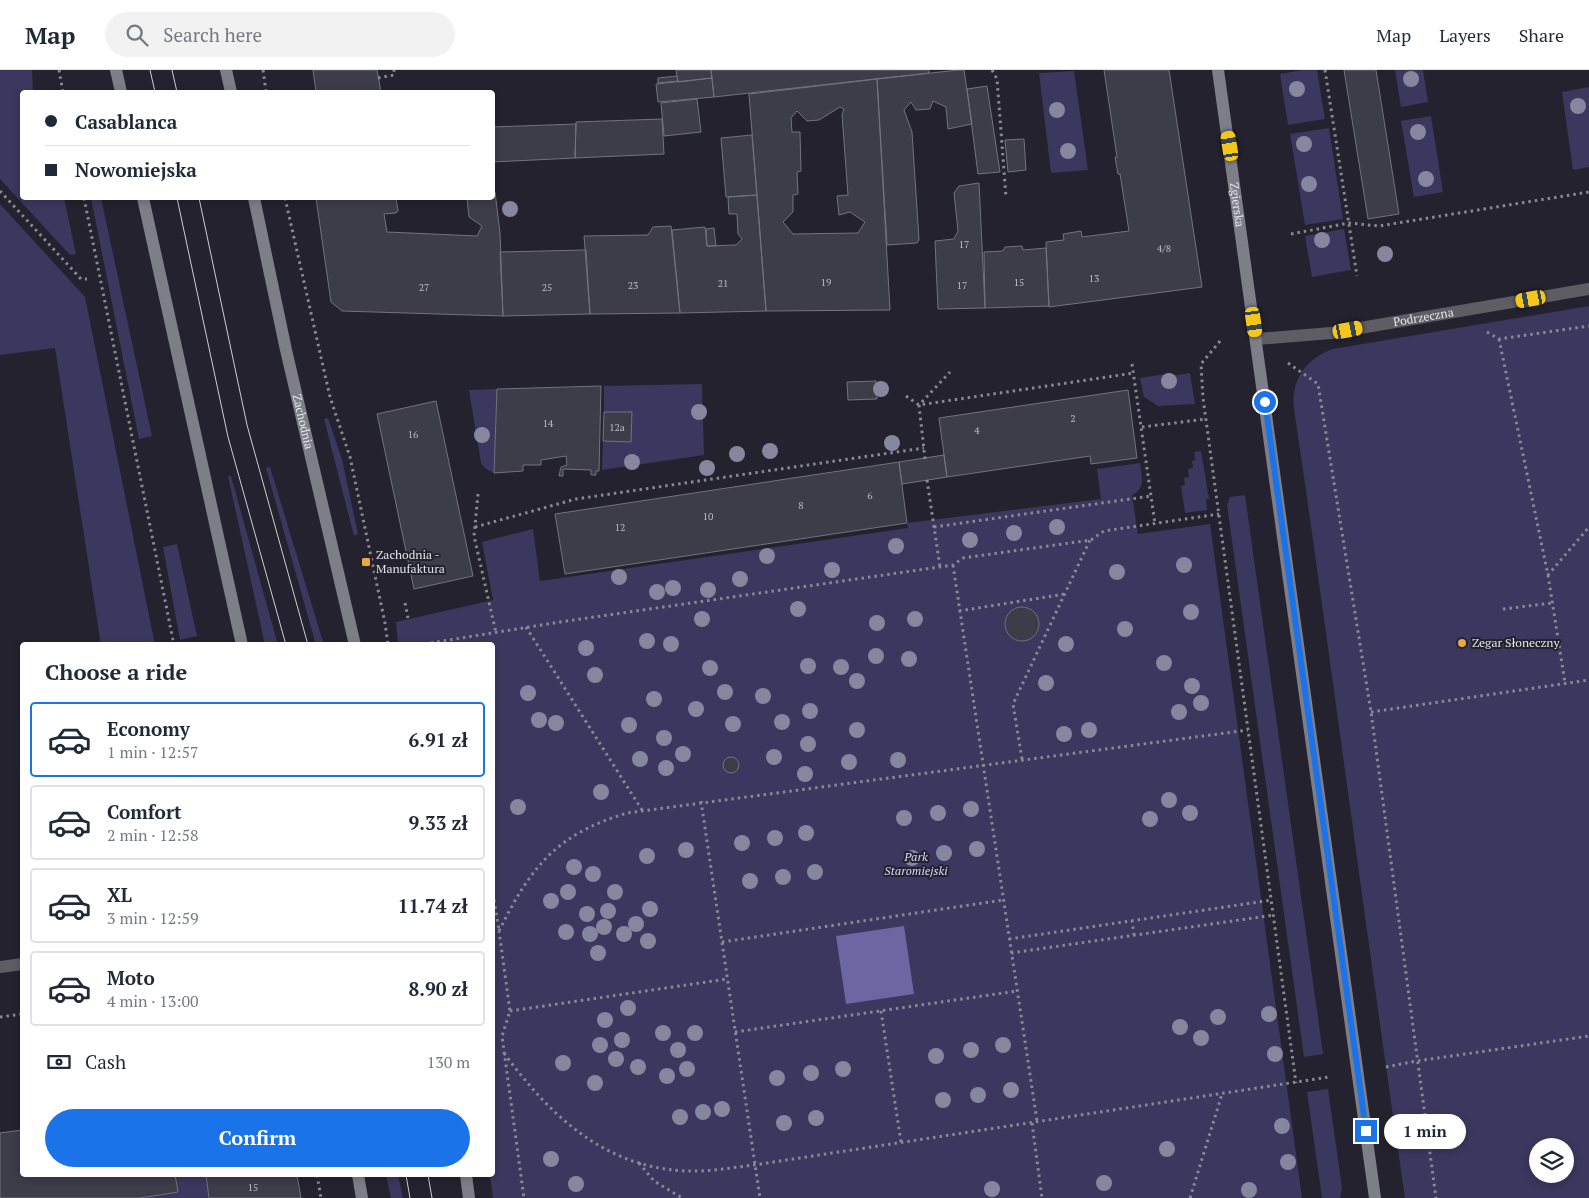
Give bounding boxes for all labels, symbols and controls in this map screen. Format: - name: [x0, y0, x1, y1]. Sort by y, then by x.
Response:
- search box: [105, 12, 455, 57]
- text: Map: [25, 19, 75, 51]
- icon: search: [123, 21, 151, 49]
- text: Search here: [163, 22, 262, 47]
- text: Map: [1376, 23, 1411, 47]
- text: Layers: [1439, 23, 1491, 47]
- text: Share: [1519, 23, 1564, 47]
- text: Casablanca: [75, 109, 177, 134]
- car: [1220, 130, 1239, 162]
- text: Nowomiejska: [75, 157, 197, 182]
- street label: Zgierska: [1227, 181, 1248, 228]
- house number: 17: [959, 238, 969, 251]
- house number: 4/8: [1157, 242, 1171, 255]
- house number: 13: [1089, 272, 1099, 285]
- house number: 19: [821, 276, 831, 289]
- house number: 15: [1014, 276, 1024, 289]
- house number: 21: [718, 277, 728, 290]
- house number: 23: [628, 279, 638, 292]
- house number: 17: [957, 279, 967, 292]
- house number: 27: [419, 281, 429, 294]
- house number: 25: [542, 281, 552, 294]
- car: [1514, 289, 1547, 309]
- street label: Podrzeczna: [1392, 304, 1455, 329]
- car: [1244, 306, 1263, 338]
- car: [1331, 320, 1364, 340]
- route start: [1254, 391, 1276, 413]
- street label: Zachodnia: [290, 393, 317, 451]
- house number: 2: [1070, 412, 1076, 425]
- house number: 14: [543, 417, 554, 430]
- house number: 12a: [609, 421, 625, 434]
- house number: 4: [974, 424, 980, 437]
- house number: 16: [408, 428, 419, 441]
- house number: 6: [867, 489, 873, 502]
- house number: 8: [798, 499, 804, 512]
- house number: 10: [703, 510, 713, 523]
- house number: 12: [615, 521, 625, 534]
- place label: Zachodnia - Manufaktura: [376, 547, 445, 576]
- marker: Zachodnia - Manufaktura: [360, 556, 372, 568]
- place label: Zegar Słoneczny: [1472, 635, 1560, 650]
- marker: Zegar Słoneczny: [1456, 637, 1468, 649]
- text: Choose a ride: [45, 657, 187, 686]
- text: Economy: [107, 716, 190, 741]
- icon: car: [47, 717, 92, 762]
- text: 6.91 zł: [409, 727, 468, 752]
- text: 1 min · 12:57: [107, 741, 199, 763]
- text: Comfort: [107, 799, 182, 824]
- icon: car: [47, 800, 92, 845]
- text: 9.33 zł: [409, 810, 468, 835]
- text: 2 min · 12:58: [107, 824, 199, 846]
- park label: Park Staromiejski: [884, 849, 948, 878]
- text: XL: [107, 882, 132, 907]
- icon: car: [47, 883, 92, 928]
- text: 11.74 zł: [398, 893, 468, 918]
- text: 3 min · 12:59: [107, 907, 199, 929]
- text: Moto: [107, 965, 155, 990]
- icon: car: [47, 966, 92, 1011]
- text: 8.90 zł: [409, 976, 468, 1001]
- text: 4 min · 13:00: [107, 990, 199, 1012]
- icon: cash: [45, 1048, 73, 1076]
- text: Cash: [85, 1049, 126, 1074]
- text: 130 m: [427, 1051, 470, 1073]
- button: Confirm: [45, 1109, 470, 1167]
- callout: 1 min: [1384, 1114, 1466, 1148]
- route end: [1355, 1120, 1377, 1142]
- text: 1 min: [1403, 1120, 1447, 1142]
- map controls: [1529, 1138, 1574, 1183]
- button: layers: [1529, 1138, 1574, 1183]
- house number: 15: [248, 1181, 258, 1194]

